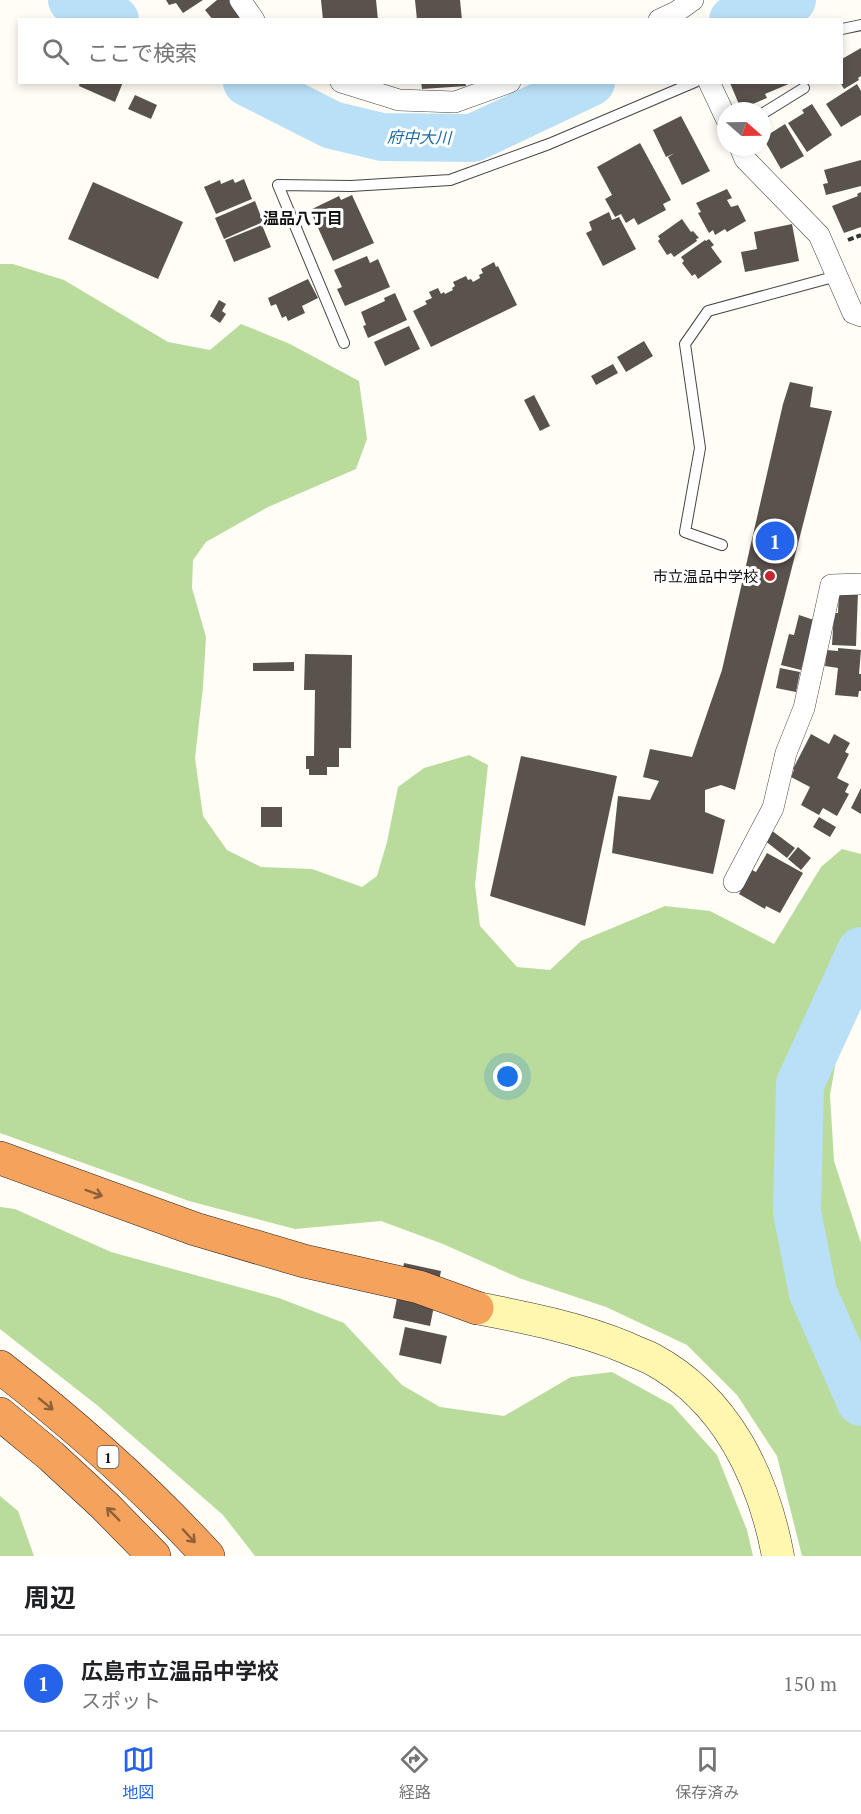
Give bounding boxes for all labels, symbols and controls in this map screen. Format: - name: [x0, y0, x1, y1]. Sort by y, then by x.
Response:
- search box: [18, 18, 843, 84]
- icon: search: [39, 35, 72, 68]
- text: ここで検索: [87, 38, 197, 67]
- north arrow: [717, 102, 771, 156]
- water label: 府中大川: [387, 125, 453, 149]
- district label: 温品八丁目: [263, 207, 343, 229]
- pin: 1: [756, 518, 794, 564]
- place label: 市立温品中学校: [653, 566, 758, 586]
- marker: 市立温品中学校: [763, 569, 777, 583]
- your location: [493, 1062, 522, 1091]
- one-way arrow: [84, 1188, 103, 1199]
- one-way arrow: [38, 1397, 54, 1410]
- road number: 1: [98, 1446, 118, 1468]
- one-way arrow: [106, 1507, 121, 1522]
- one-way arrow: [182, 1528, 196, 1543]
- text: 周辺: [24, 1580, 76, 1614]
- text: 広島市立温品中学校: [81, 1656, 279, 1685]
- text: 1: [38, 1670, 49, 1697]
- text: 150 m: [783, 1670, 837, 1697]
- text: スポット: [81, 1687, 161, 1714]
- tab: 地図: [122, 1743, 155, 1803]
- tab: 経路: [398, 1743, 431, 1803]
- tab: 保存済み: [675, 1743, 739, 1803]

